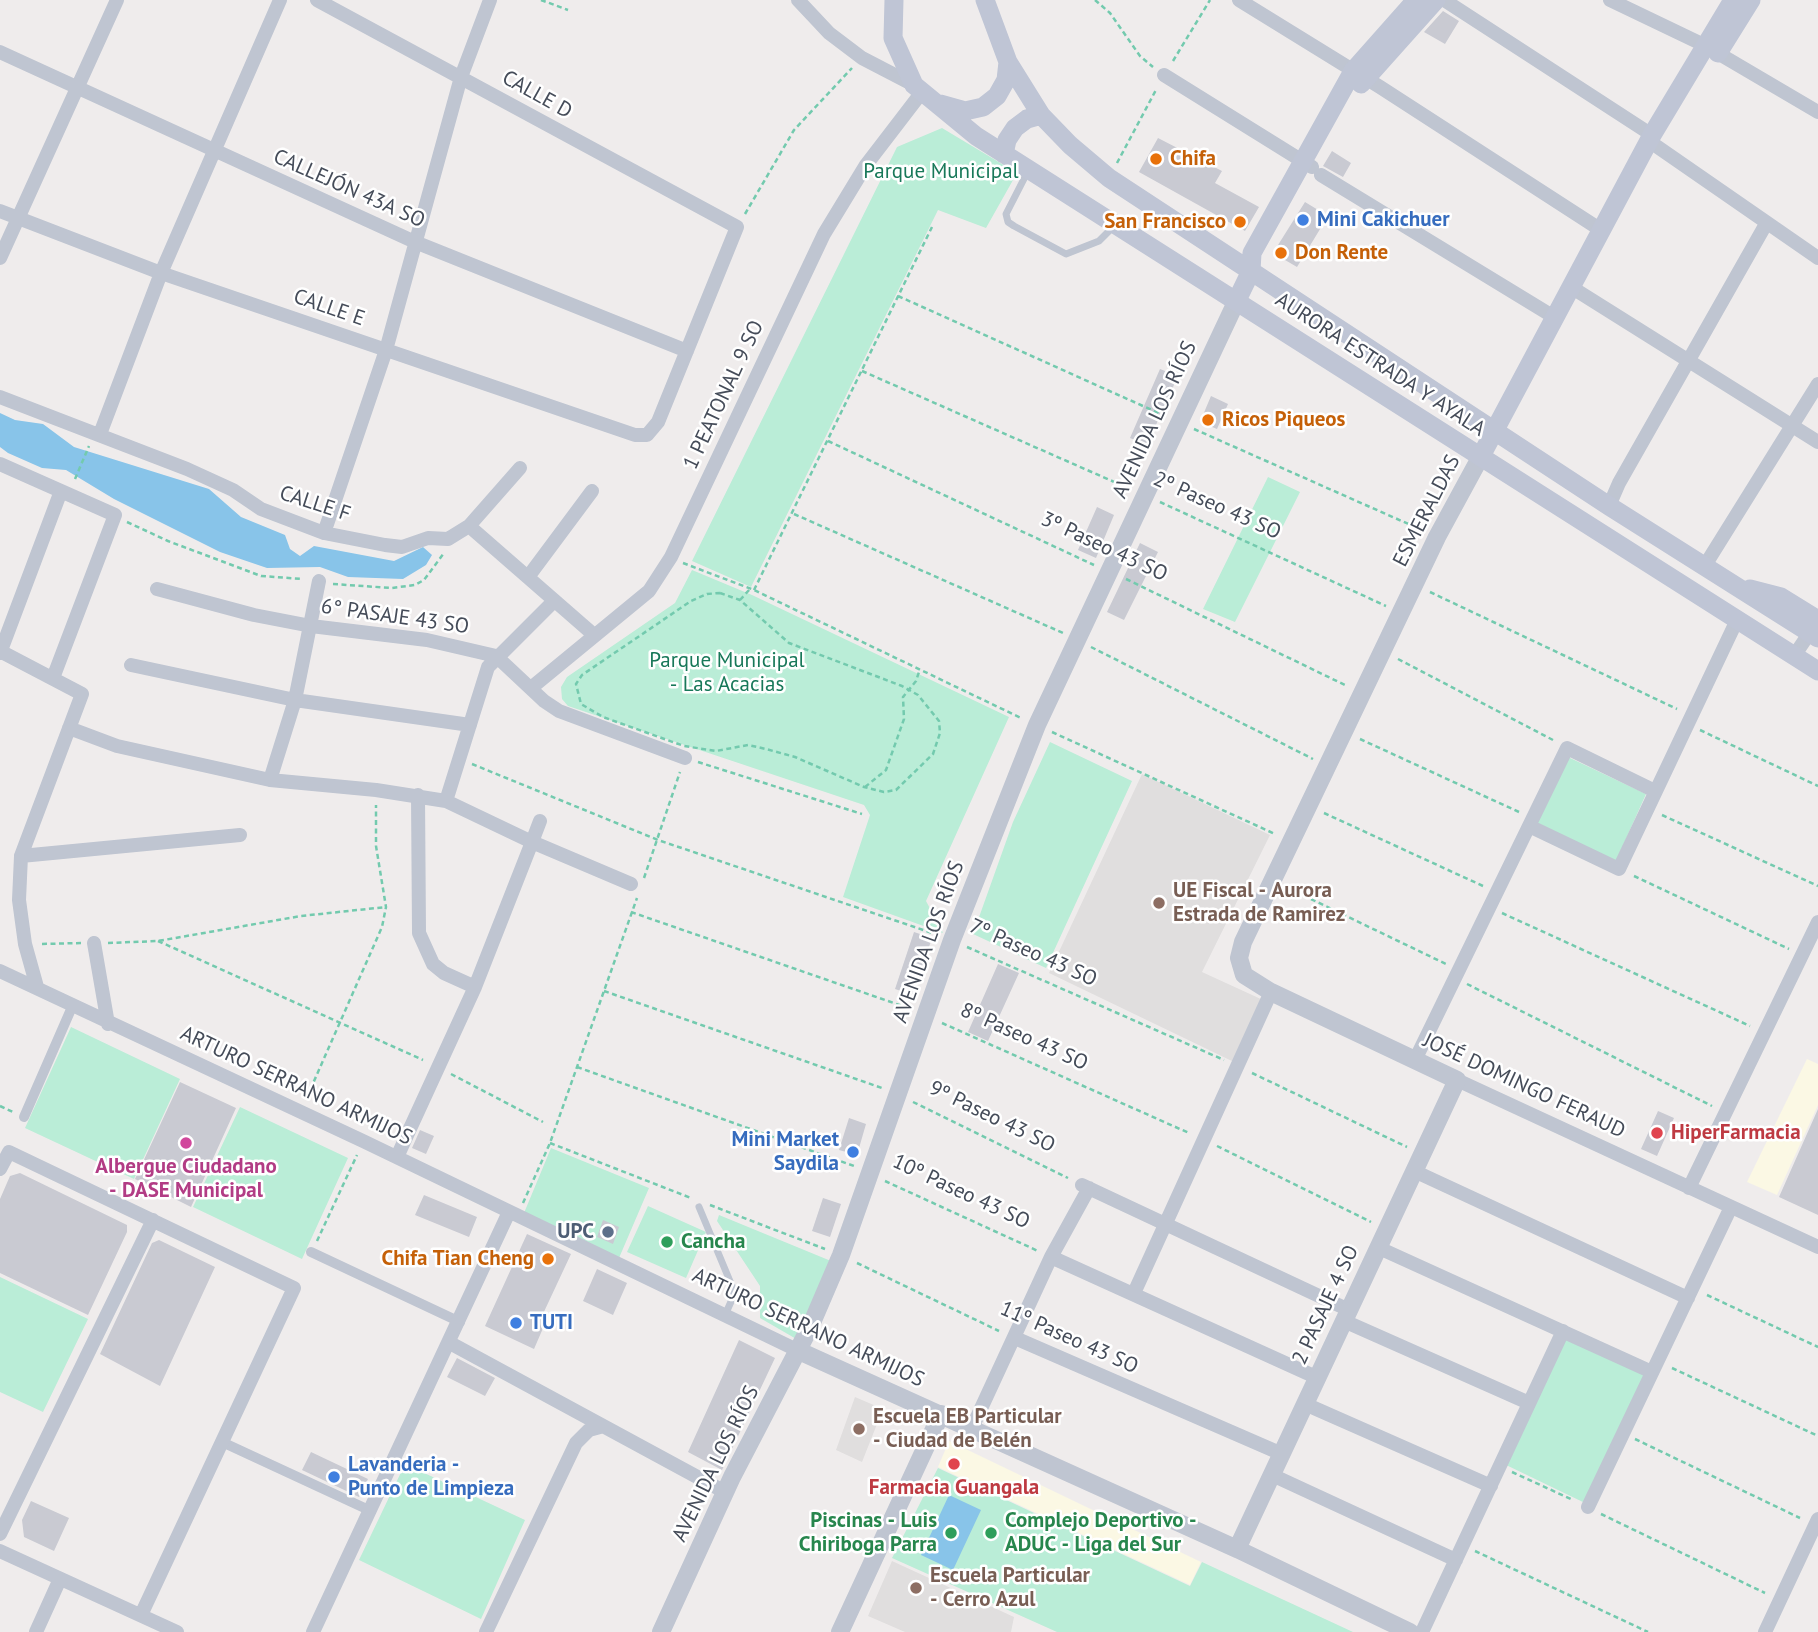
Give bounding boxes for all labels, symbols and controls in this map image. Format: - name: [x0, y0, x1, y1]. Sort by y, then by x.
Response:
- street label: CALLE D: [498, 66, 576, 124]
- street label: CALLEJÓN 43A SO: [269, 144, 429, 234]
- place label: Chifa: [1170, 146, 1216, 172]
- marker: Chifa: [1148, 151, 1164, 167]
- park label: Parque Municipal: [863, 159, 1019, 185]
- place label: Mini Cakichuer: [1317, 207, 1450, 233]
- place label: San Francisco: [1104, 209, 1226, 235]
- marker: Mini Cakichuer: [1295, 212, 1311, 228]
- marker: San Francisco: [1232, 214, 1248, 230]
- place label: Don Rente: [1295, 240, 1388, 266]
- marker: Don Rente: [1273, 245, 1289, 261]
- street label: CALLE E: [290, 284, 368, 332]
- street label: AURORA ESTRADA Y AYALA: [1270, 288, 1490, 442]
- street label: 1 PEATONAL 9 SO: [678, 317, 770, 473]
- street label: AVENIDA LOS RÍOS: [1108, 337, 1202, 503]
- place label: Ricos Piqueos: [1222, 407, 1345, 433]
- marker: Ricos Piqueos: [1200, 412, 1216, 428]
- street label: ESMERALDAS: [1388, 451, 1466, 571]
- street label: 2º Paseo 43 SO: [1149, 467, 1285, 545]
- street label: CALLE F: [276, 481, 354, 527]
- street label: 3º Paseo 43 SO: [1037, 507, 1171, 587]
- street label: 6° PASAJE 43 SO: [319, 594, 471, 640]
- park label: Parque Municipal - Las Acacias: [649, 648, 805, 698]
- street label: AVENIDA LOS RÍOS: [888, 858, 970, 1026]
- place label: UE Fiscal - Aurora Estrada de Ramirez: [1173, 878, 1345, 928]
- marker: UE Fiscal - Aurora Estrada de Ramirez: [1151, 895, 1167, 911]
- street label: 7º Paseo 43 SO: [965, 914, 1101, 992]
- street label: 8º Paseo 43 SO: [956, 998, 1092, 1076]
- street label: ARTURO SERRANO ARMIJOS: [176, 1021, 416, 1151]
- street label: JOSÉ DOMINGO FERAUD: [1419, 1028, 1629, 1144]
- street label: 9º Paseo 43 SO: [925, 1076, 1059, 1158]
- place label: HiperFarmacia: [1671, 1120, 1801, 1146]
- marker: HiperFarmacia: [1649, 1125, 1665, 1141]
- place label: Mini Market Saydila: [732, 1127, 839, 1177]
- marker: Albergue Ciudadano - DASE Municipal: [178, 1135, 194, 1151]
- marker: Mini Market Saydila: [845, 1144, 861, 1160]
- street label: 10º Paseo 43 SO: [888, 1149, 1034, 1235]
- place label: Albergue Ciudadano - DASE Municipal: [95, 1154, 277, 1204]
- place label: UPC: [557, 1219, 594, 1245]
- marker: UPC: [600, 1224, 616, 1240]
- place label: Cancha: [681, 1229, 745, 1255]
- marker: Cancha: [659, 1234, 675, 1250]
- street label: 2 PASAJE 4 SO: [1287, 1241, 1365, 1369]
- place label: Chifa Tian Cheng: [381, 1246, 534, 1272]
- marker: Chifa Tian Cheng: [540, 1251, 556, 1267]
- street label: ARTURO SERRANO ARMIJOS: [688, 1263, 928, 1393]
- street label: 11º Paseo 43 SO: [996, 1296, 1142, 1380]
- place label: TUTI: [530, 1310, 573, 1336]
- marker: TUTI: [508, 1315, 524, 1331]
- street label: AVENIDA LOS RÍOS: [667, 1382, 765, 1546]
- place label: Escuela EB Particular - Ciudad de Belén: [873, 1404, 1062, 1454]
- marker: Escuela EB Particular - Ciudad de Belén: [851, 1421, 867, 1437]
- place label: Lavanderia - Punto de Limpieza: [348, 1452, 514, 1502]
- marker: Farmacia Guangala: [946, 1456, 962, 1472]
- marker: Lavanderia - Punto de Limpieza: [326, 1469, 342, 1485]
- place label: Farmacia Guangala: [869, 1475, 1039, 1501]
- place label: Piscinas - Luis Chiriboga Parra: [799, 1508, 937, 1558]
- place label: Complejo Deportivo - ADUC - Liga del Sur: [1005, 1508, 1196, 1558]
- marker: Piscinas - Luis Chiriboga Parra: [943, 1525, 959, 1541]
- marker: Complejo Deportivo - ADUC - Liga del Sur: [983, 1525, 999, 1541]
- place label: Escuela Particular - Cerro Azul: [930, 1563, 1090, 1613]
- marker: Escuela Particular - Cerro Azul: [908, 1580, 924, 1596]

